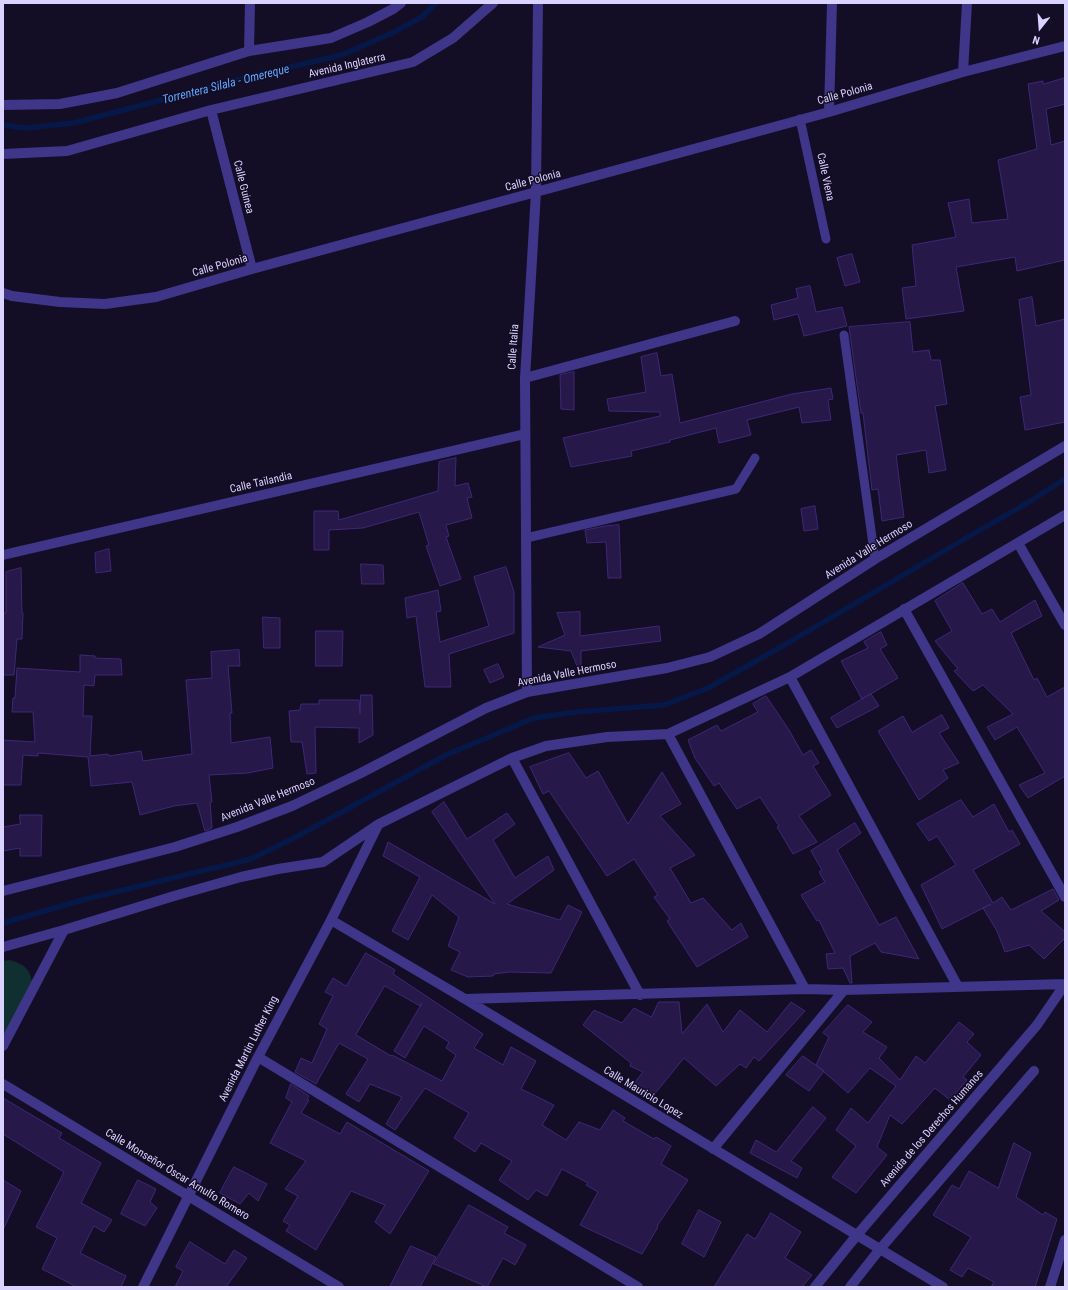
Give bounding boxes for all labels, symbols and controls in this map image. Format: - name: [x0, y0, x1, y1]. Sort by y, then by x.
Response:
- north arrow: [1020, 8, 1060, 48]
- text: N: [1031, 33, 1041, 47]
- street label: Avenida Inglaterra: [307, 51, 387, 81]
- water label: Torrentera Silala - Omereque: [161, 62, 291, 108]
- street label: Calle Polonia: [816, 80, 874, 108]
- street label: Calle Viena: [813, 152, 837, 202]
- street label: Calle Guinea: [230, 159, 256, 215]
- street label: Calle Polonia: [504, 167, 562, 195]
- street label: Calle Polonia: [191, 252, 249, 280]
- street label: Calle Italia: [506, 324, 522, 370]
- street label: Calle Tailandia: [229, 469, 293, 497]
- street label: Avenida Valle Hermoso: [823, 518, 915, 582]
- street label: Avenida Valle Hermoso: [516, 658, 618, 690]
- street label: Avenida Valle Hermoso: [219, 775, 317, 825]
- street label: Avenida Martin Luther King: [217, 994, 281, 1104]
- street label: Calle Mauricio Lopez: [601, 1064, 685, 1122]
- street label: Avenida de los Derechos Humanos: [878, 1068, 986, 1190]
- street label: Calle Monseñor Óscar Arnulfo Romero: [102, 1127, 252, 1223]

